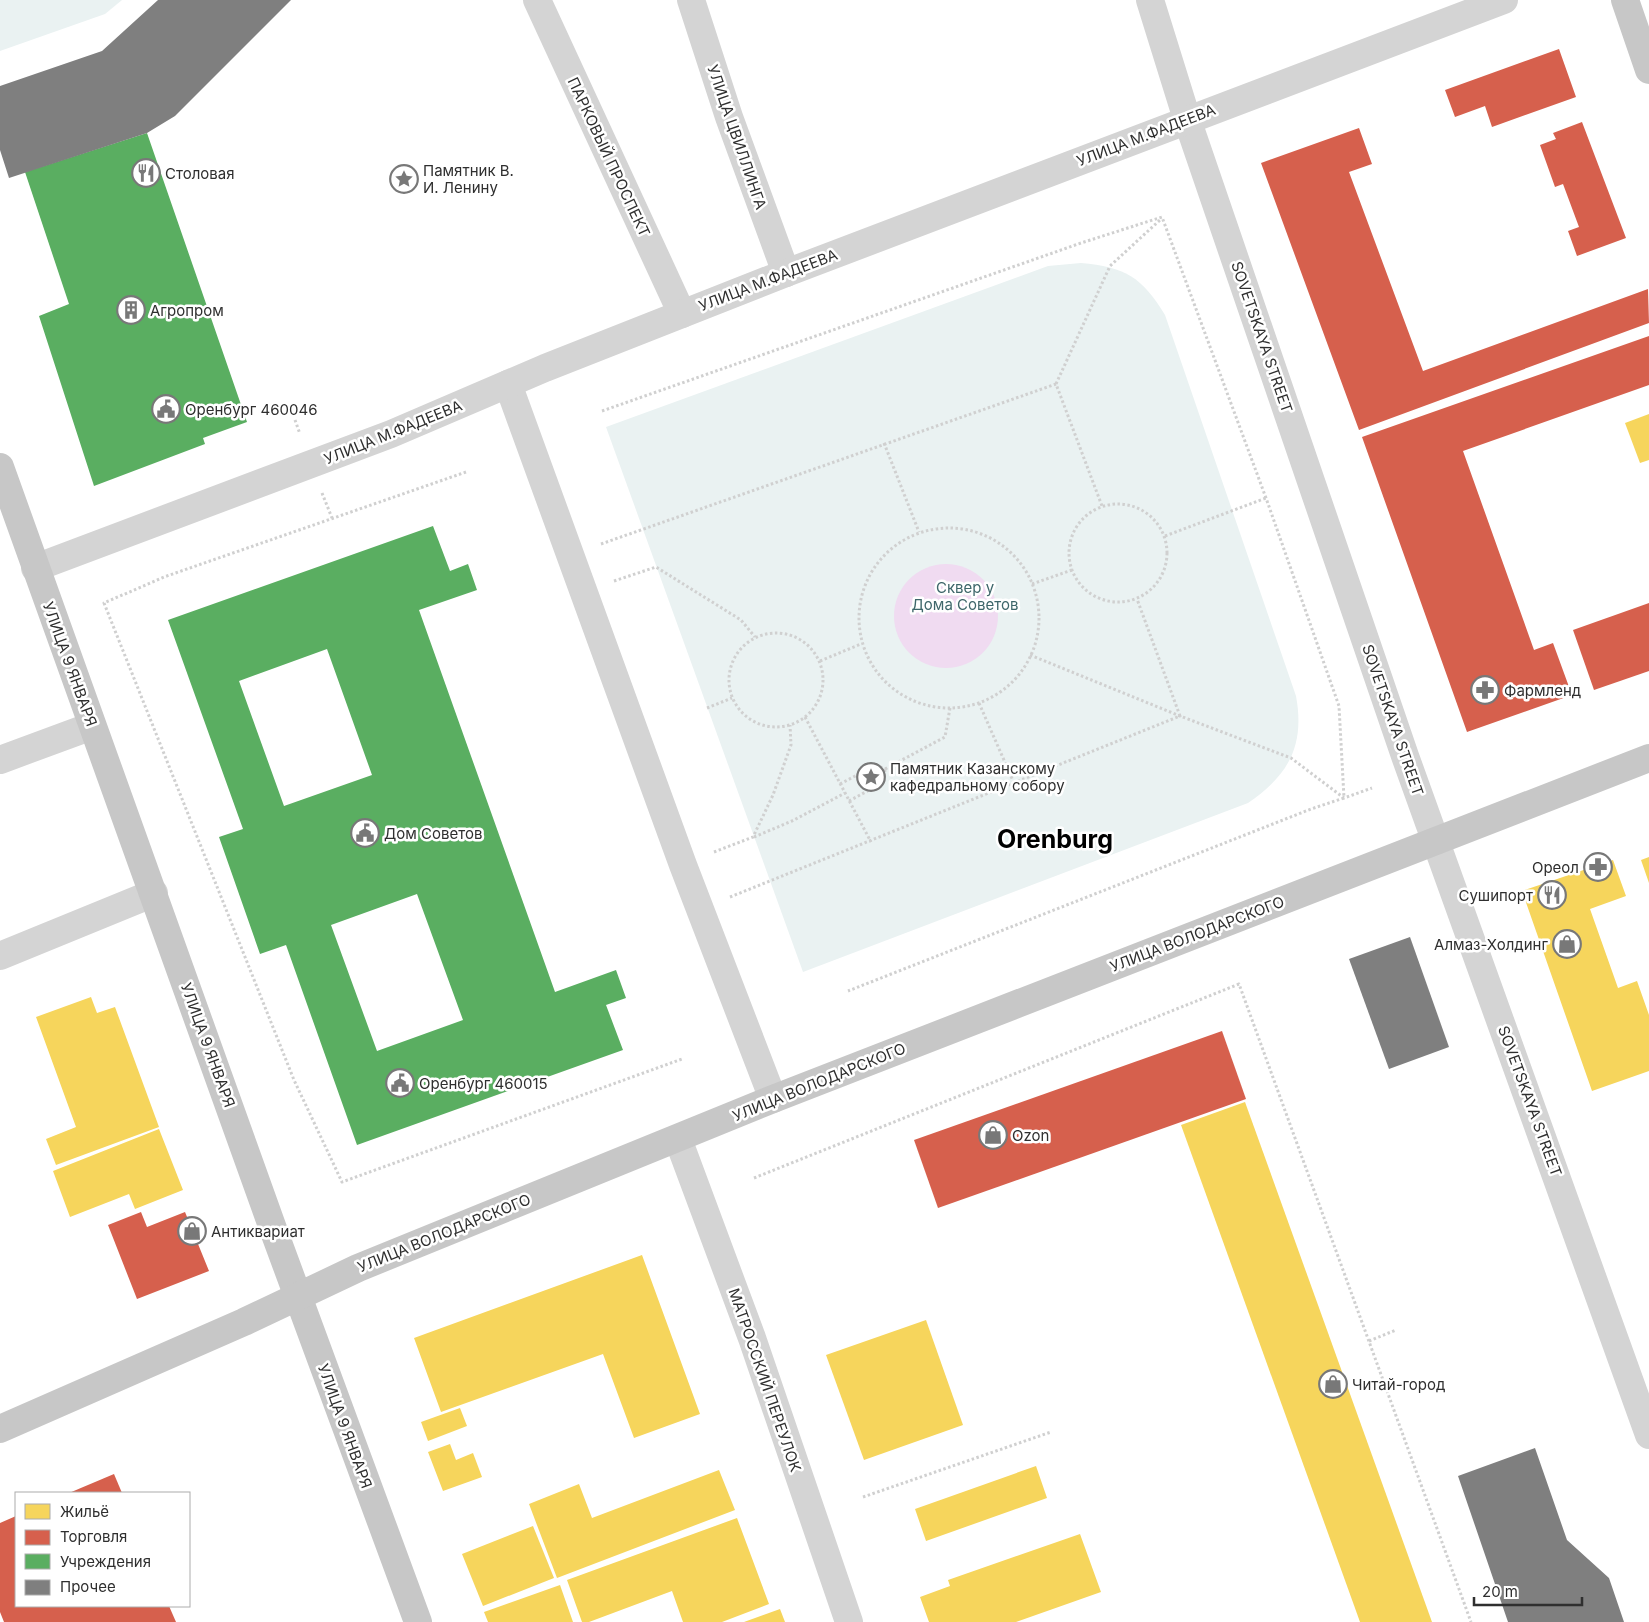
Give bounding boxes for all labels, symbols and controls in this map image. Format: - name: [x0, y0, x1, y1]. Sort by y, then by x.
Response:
- street label: УЛИЦА ЦВИЛЛИНГА: [703, 62, 771, 212]
- street label: ПАРКОВЫЙ ПРОСПЕКТ: [564, 74, 654, 240]
- street label: УЛИЦА М.ФАДЕЕВА: [1074, 100, 1218, 170]
- restaurant icon: Столовая: [131, 158, 161, 188]
- place label: Памятник В. И. Ленину: [423, 161, 514, 197]
- place label: Столовая: [165, 164, 235, 183]
- place icon: Памятник В. И. Ленину: [389, 164, 419, 194]
- street label: УЛИЦА М.ФАДЕЕВА: [696, 245, 840, 315]
- street label: SOVETSKAYA STREET: [1227, 259, 1297, 415]
- building icon: Агропром: [116, 295, 146, 325]
- place label: Агропром: [150, 301, 224, 320]
- public building icon: Оренбург 460046: [151, 394, 181, 424]
- street label: УЛИЦА М.ФАДЕЕВА: [321, 396, 465, 468]
- place label: Оренбург 460046: [185, 400, 317, 419]
- park label: Сквер у Дома Советов: [912, 578, 1018, 614]
- street label: УЛИЦА 9 ЯНВАРЯ: [39, 599, 101, 729]
- street label: SOVETSKAYA STREET: [1358, 642, 1428, 798]
- pharmacy icon: Фармленд: [1470, 675, 1500, 705]
- place label: Фармленд: [1504, 681, 1581, 700]
- place label: Памятник Казанскому кафедральному собору: [890, 759, 1065, 795]
- place icon: Памятник Казанскому кафедральному собору: [856, 762, 886, 792]
- public building icon: Дом Советов: [350, 818, 380, 848]
- place label: Дом Советов: [384, 824, 482, 843]
- district label: Orenburg: [997, 824, 1113, 854]
- pharmacy icon: Ореол: [1583, 852, 1613, 882]
- place label: Ореол: [1532, 858, 1579, 877]
- restaurant icon: Сушипорт: [1537, 880, 1567, 910]
- place label: Сушипорт: [1458, 886, 1533, 905]
- street label: УЛИЦА ВОЛОДАРСКОГО: [1107, 892, 1287, 976]
- shop icon: Алмаз-Холдинг: [1552, 929, 1582, 959]
- place label: Алмаз-Холдинг: [1434, 935, 1548, 954]
- street label: УЛИЦА 9 ЯНВАРЯ: [177, 980, 239, 1110]
- street label: SOVETSKAYA STREET: [1494, 1023, 1566, 1179]
- street label: УЛИЦА ВОЛОДАРСКОГО: [730, 1038, 908, 1126]
- public building icon: Оренбург 460015: [385, 1068, 415, 1098]
- place label: Оренбург 460015: [419, 1074, 548, 1093]
- shop icon: Ozon: [978, 1120, 1008, 1150]
- place label: Ozon: [1012, 1126, 1049, 1145]
- street label: УЛИЦА ВОЛОДАРСКОГО: [355, 1189, 533, 1277]
- shop icon: Антиквариат: [177, 1216, 207, 1246]
- place label: Антиквариат: [211, 1222, 305, 1241]
- street label: МАТРОССКИЙ ПЕРЕУЛОК: [725, 1286, 805, 1474]
- street label: УЛИЦА 9 ЯНВАРЯ: [314, 1361, 376, 1491]
- shop icon: Читай-город: [1318, 1369, 1348, 1399]
- place label: Читай-город: [1352, 1375, 1445, 1394]
- legend: [15, 1492, 190, 1607]
- text: Жильё: [60, 1502, 109, 1521]
- text: Торговля: [60, 1527, 127, 1546]
- text: Учреждения: [60, 1552, 151, 1571]
- scale bar: [1474, 1574, 1582, 1606]
- text: Прочее: [60, 1577, 116, 1596]
- text: 20 m: [1482, 1582, 1518, 1601]

